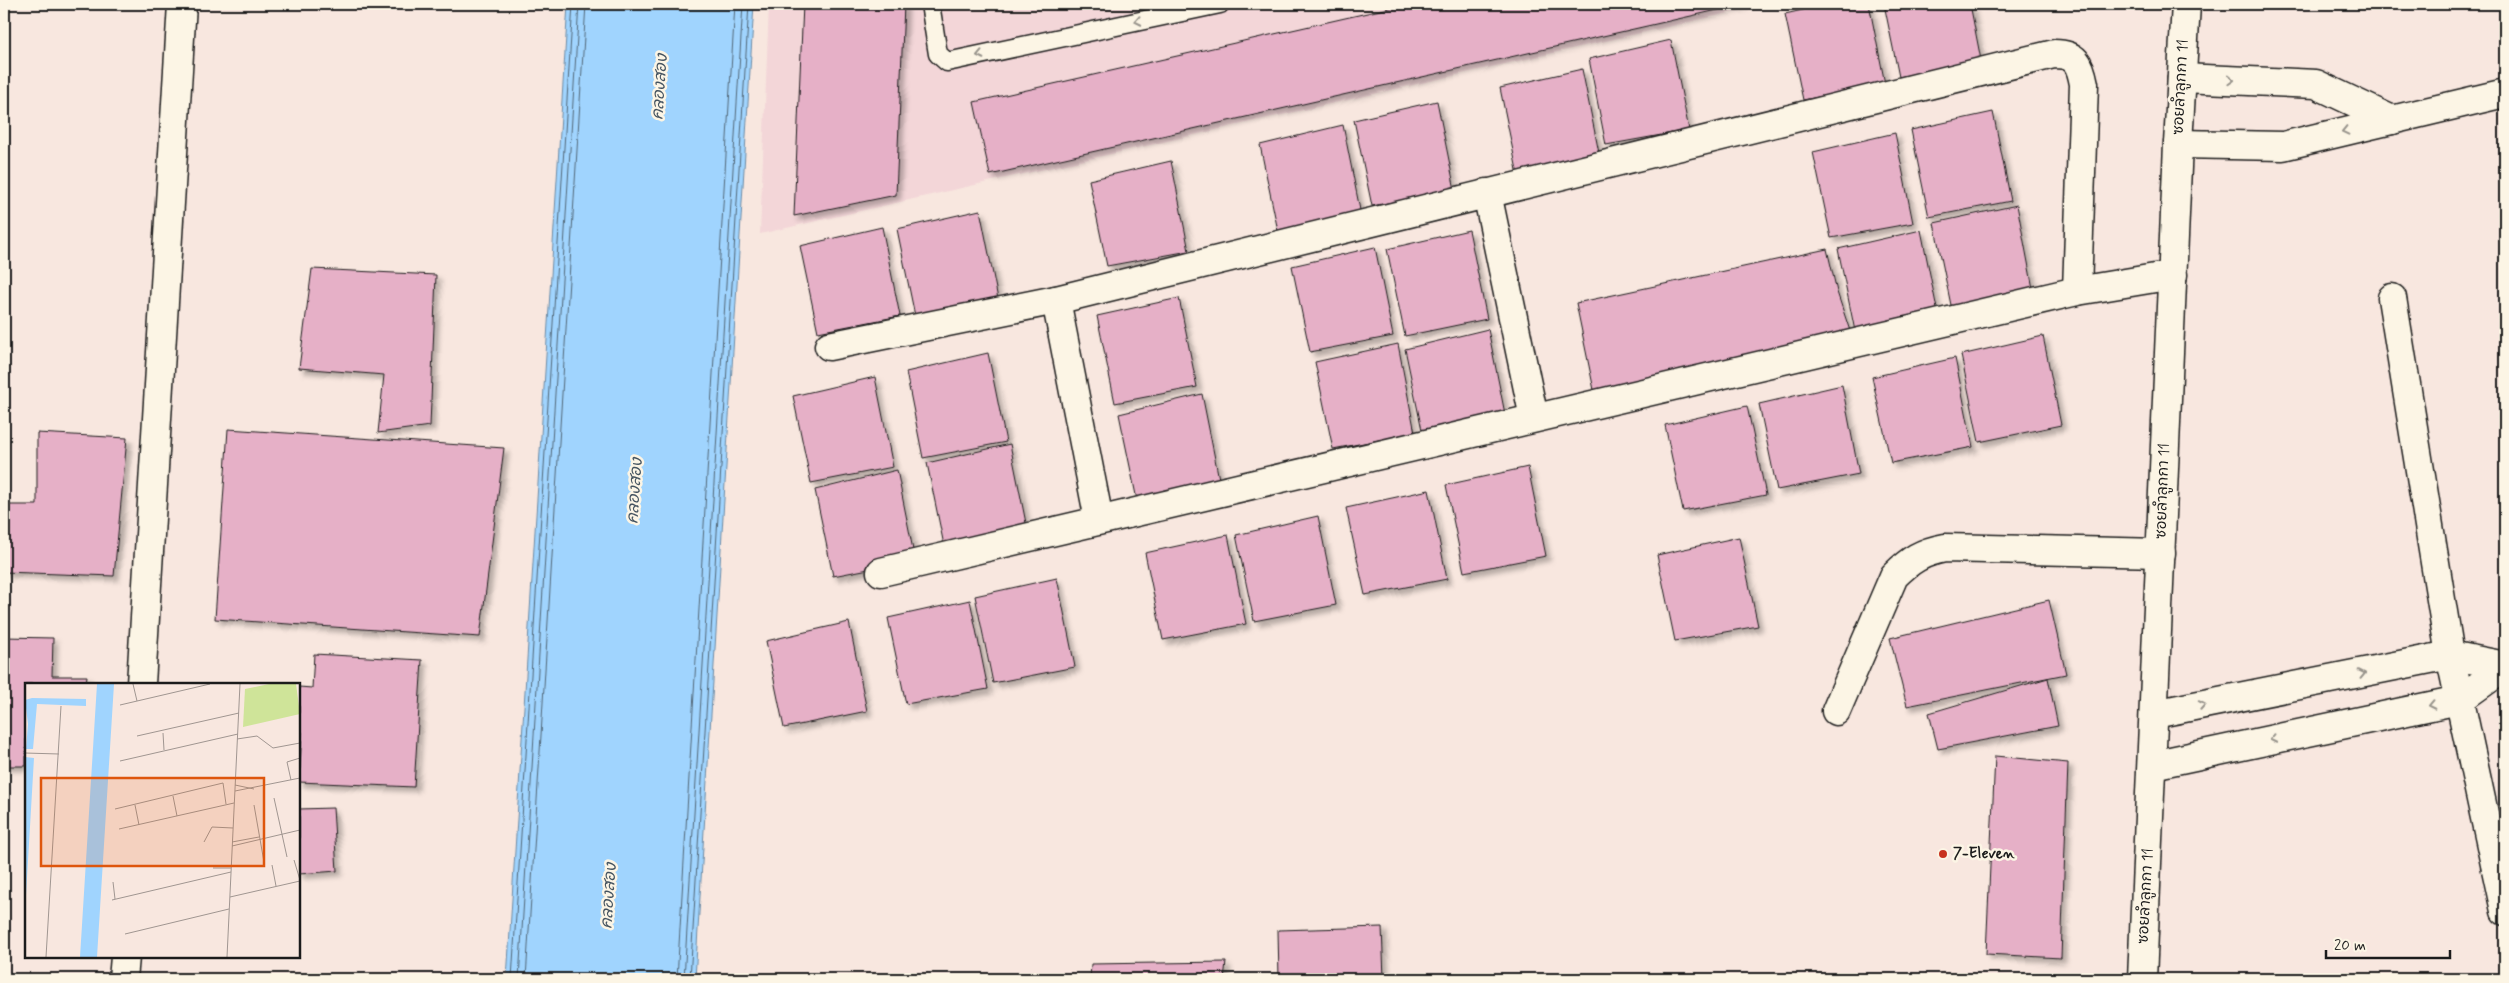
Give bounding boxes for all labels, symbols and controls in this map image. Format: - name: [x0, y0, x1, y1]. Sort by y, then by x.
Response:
- one-way arrow: [1134, 15, 1143, 26]
- street label: ซอยลำลูกกา 11: [2169, 39, 2193, 135]
- one-way arrow: [975, 49, 984, 60]
- water label: คลองสอง: [647, 52, 673, 121]
- one-way arrow: [2227, 75, 2235, 86]
- one-way arrow: [2340, 125, 2349, 136]
- street label: ซอยลำลูกกา 11: [2151, 443, 2175, 539]
- water label: คลองสอง: [622, 456, 648, 525]
- one-way arrow: [2357, 669, 2366, 680]
- inset map: [25, 683, 300, 958]
- one-way arrow: [2198, 700, 2207, 711]
- one-way arrow: [2428, 700, 2437, 710]
- one-way arrow: [2269, 733, 2278, 744]
- place label: 7-Eleven: [1953, 844, 2015, 864]
- marker: 7-Eleven: [1937, 848, 1949, 860]
- street label: ซอยลำลูกกา 11: [2134, 848, 2158, 944]
- water label: คลองสอง: [596, 861, 622, 930]
- scale bar: [2326, 928, 2450, 960]
- text: 20 m: [2334, 936, 2366, 956]

